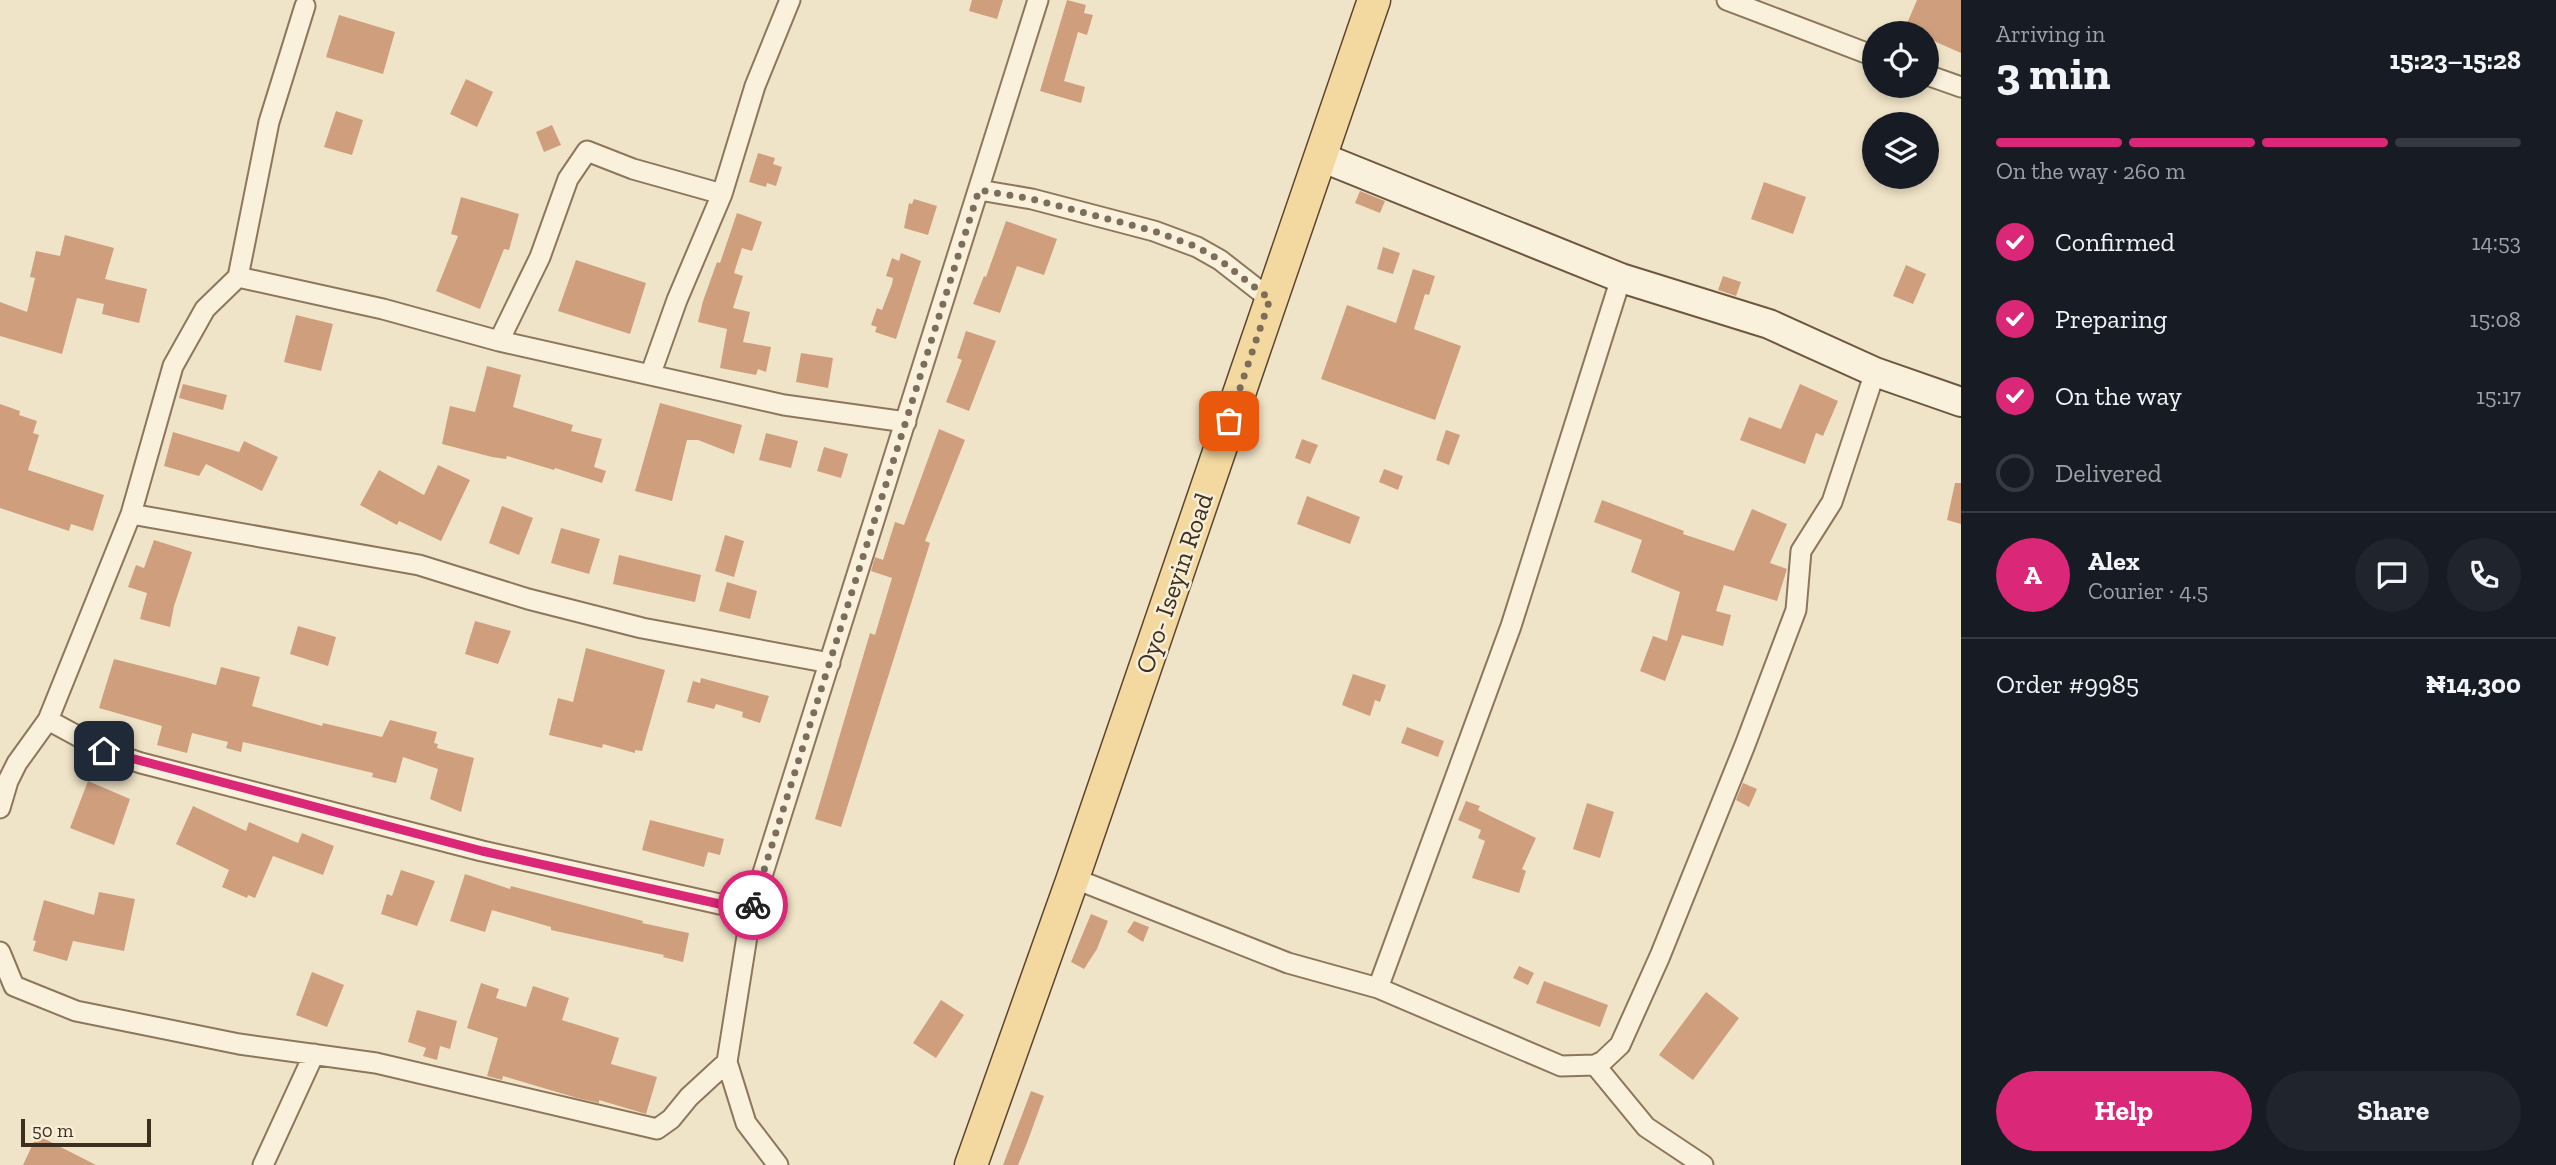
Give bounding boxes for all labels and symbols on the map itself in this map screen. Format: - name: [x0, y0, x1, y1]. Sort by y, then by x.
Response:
- pin: [1199, 391, 1259, 451]
- street label: Oyo- Iseyin Road: [1128, 489, 1220, 677]
- pin: [74, 721, 134, 781]
- courier: [718, 870, 788, 940]
- scale bar: [21, 1116, 150, 1148]

